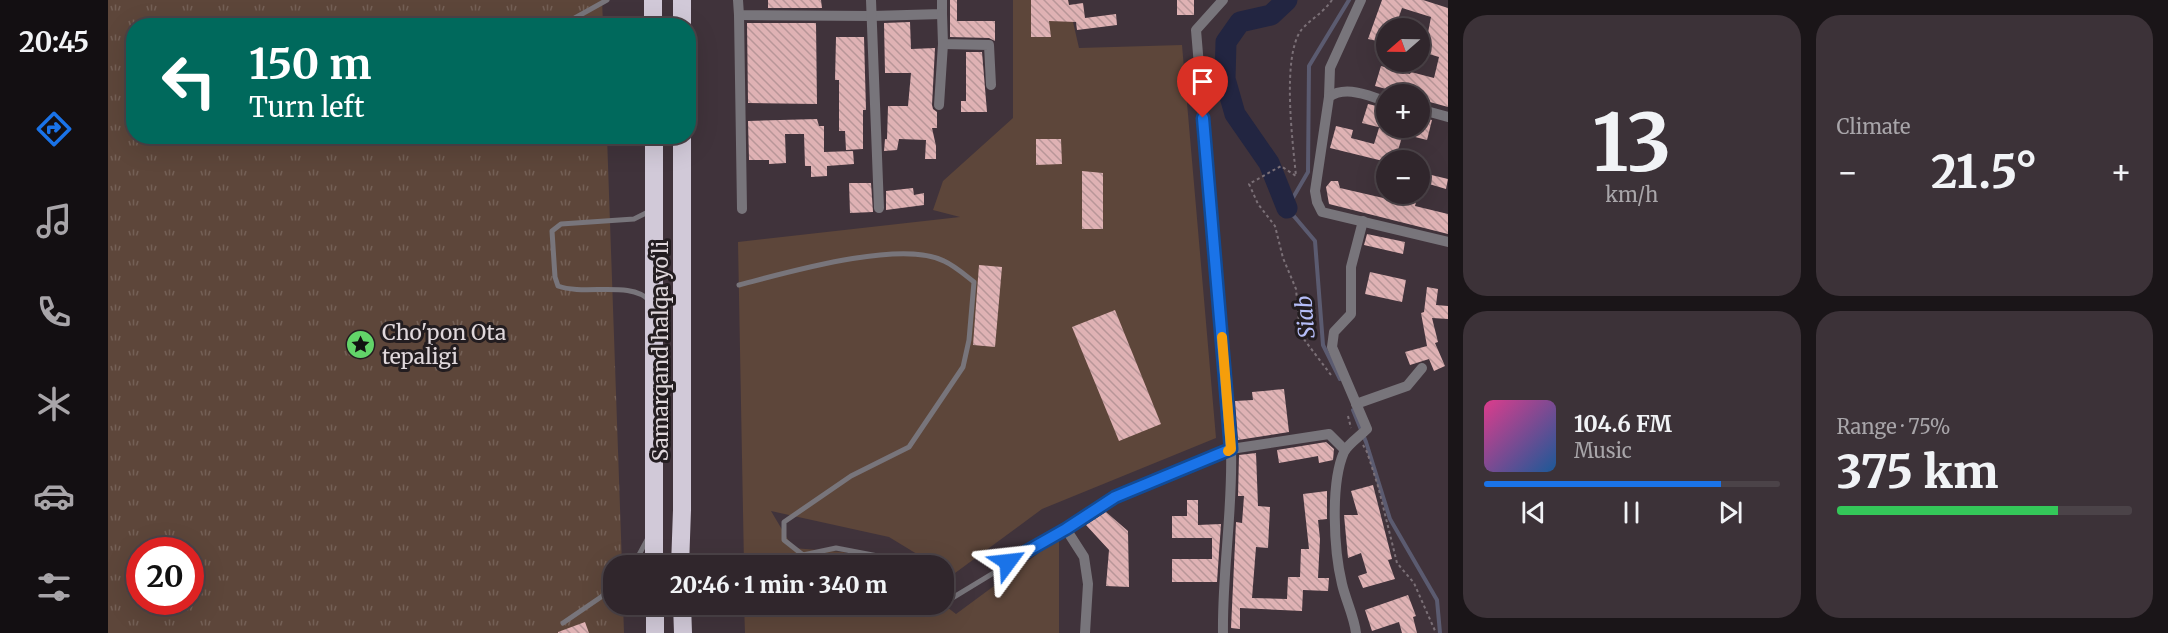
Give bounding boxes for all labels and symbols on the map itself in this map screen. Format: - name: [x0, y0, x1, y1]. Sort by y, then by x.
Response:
- north arrow: [1376, 18, 1430, 72]
- pin: [1177, 56, 1228, 118]
- street label: Samarqand halqa yoʻli: [647, 240, 674, 461]
- water label: Siab: [1289, 294, 1321, 340]
- place label: Cho'pon Ota tepaligi: [382, 319, 506, 370]
- place icon: Cho'pon Ota tepaligi: [345, 328, 377, 360]
- position arrow: [976, 530, 1040, 594]
- speed limit sign: 20: [126, 537, 204, 615]

